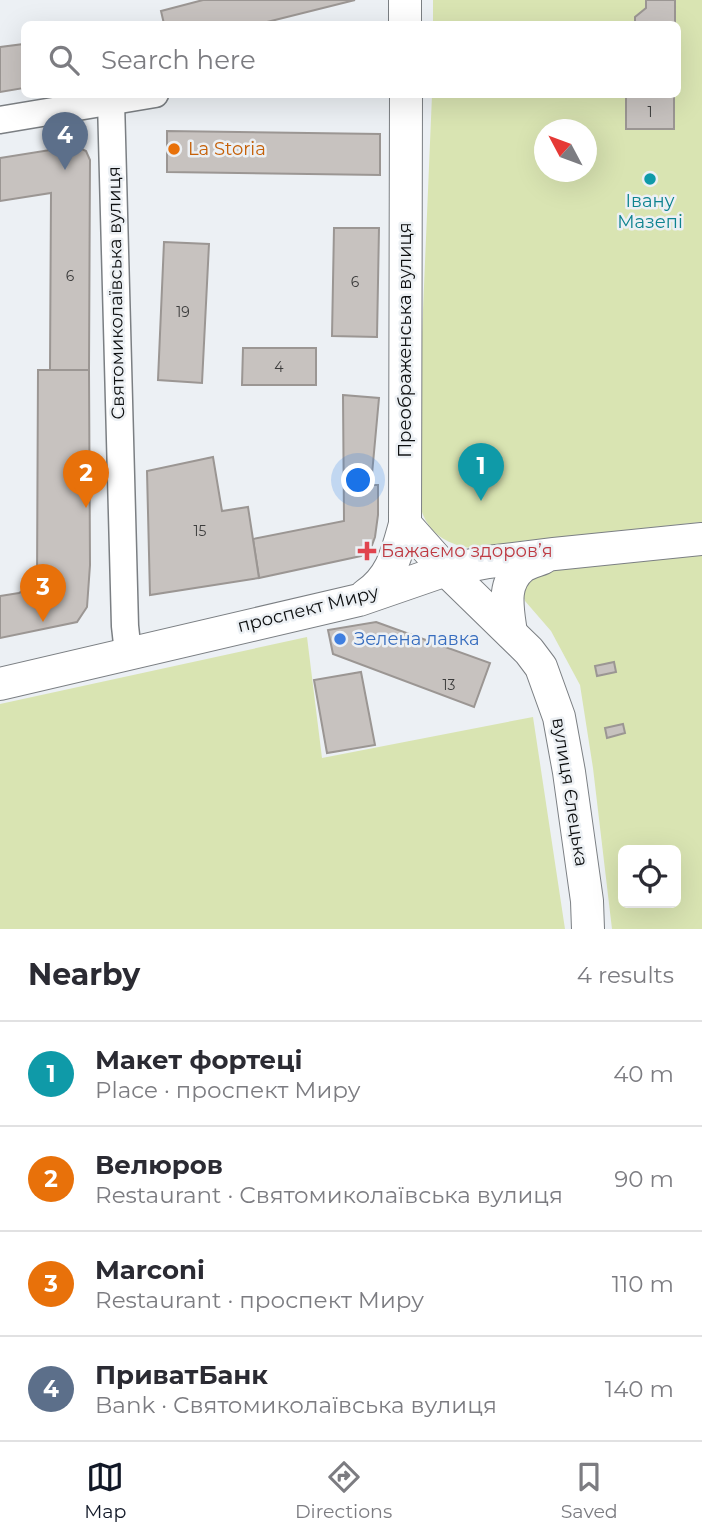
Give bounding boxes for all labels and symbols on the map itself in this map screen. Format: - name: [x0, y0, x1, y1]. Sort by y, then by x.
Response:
- house number: 1: [647, 103, 653, 121]
- pin: 4: [42, 112, 88, 170]
- north arrow: [534, 119, 597, 182]
- place label: La Storia: [188, 138, 266, 160]
- marker: La Storia: [166, 141, 182, 157]
- street label: Святомиколаївська вулиця: [103, 166, 129, 420]
- marker: Івану Мазепі: [642, 171, 658, 187]
- place label: Івану Мазепі: [617, 190, 683, 233]
- street label: Преображенська вулиця: [394, 222, 416, 458]
- house number: 6: [66, 267, 75, 285]
- house number: 6: [351, 273, 360, 291]
- house number: 19: [176, 303, 190, 321]
- house number: 4: [274, 358, 284, 376]
- pin: 1: [458, 443, 504, 501]
- pin: 2: [63, 450, 109, 508]
- your location: [341, 463, 375, 497]
- house number: 15: [194, 522, 207, 540]
- place label: Бажаємо здоров’я: [381, 540, 553, 562]
- marker: Бажаємо здоров’я: [359, 543, 375, 559]
- pin: 3: [20, 564, 66, 622]
- street label: проспект Миру: [235, 581, 381, 637]
- place label: Зелена лавка: [354, 628, 480, 650]
- marker: Зелена лавка: [332, 631, 348, 647]
- house number: 13: [443, 676, 456, 694]
- street label: вулиця Єлецька: [547, 716, 593, 868]

